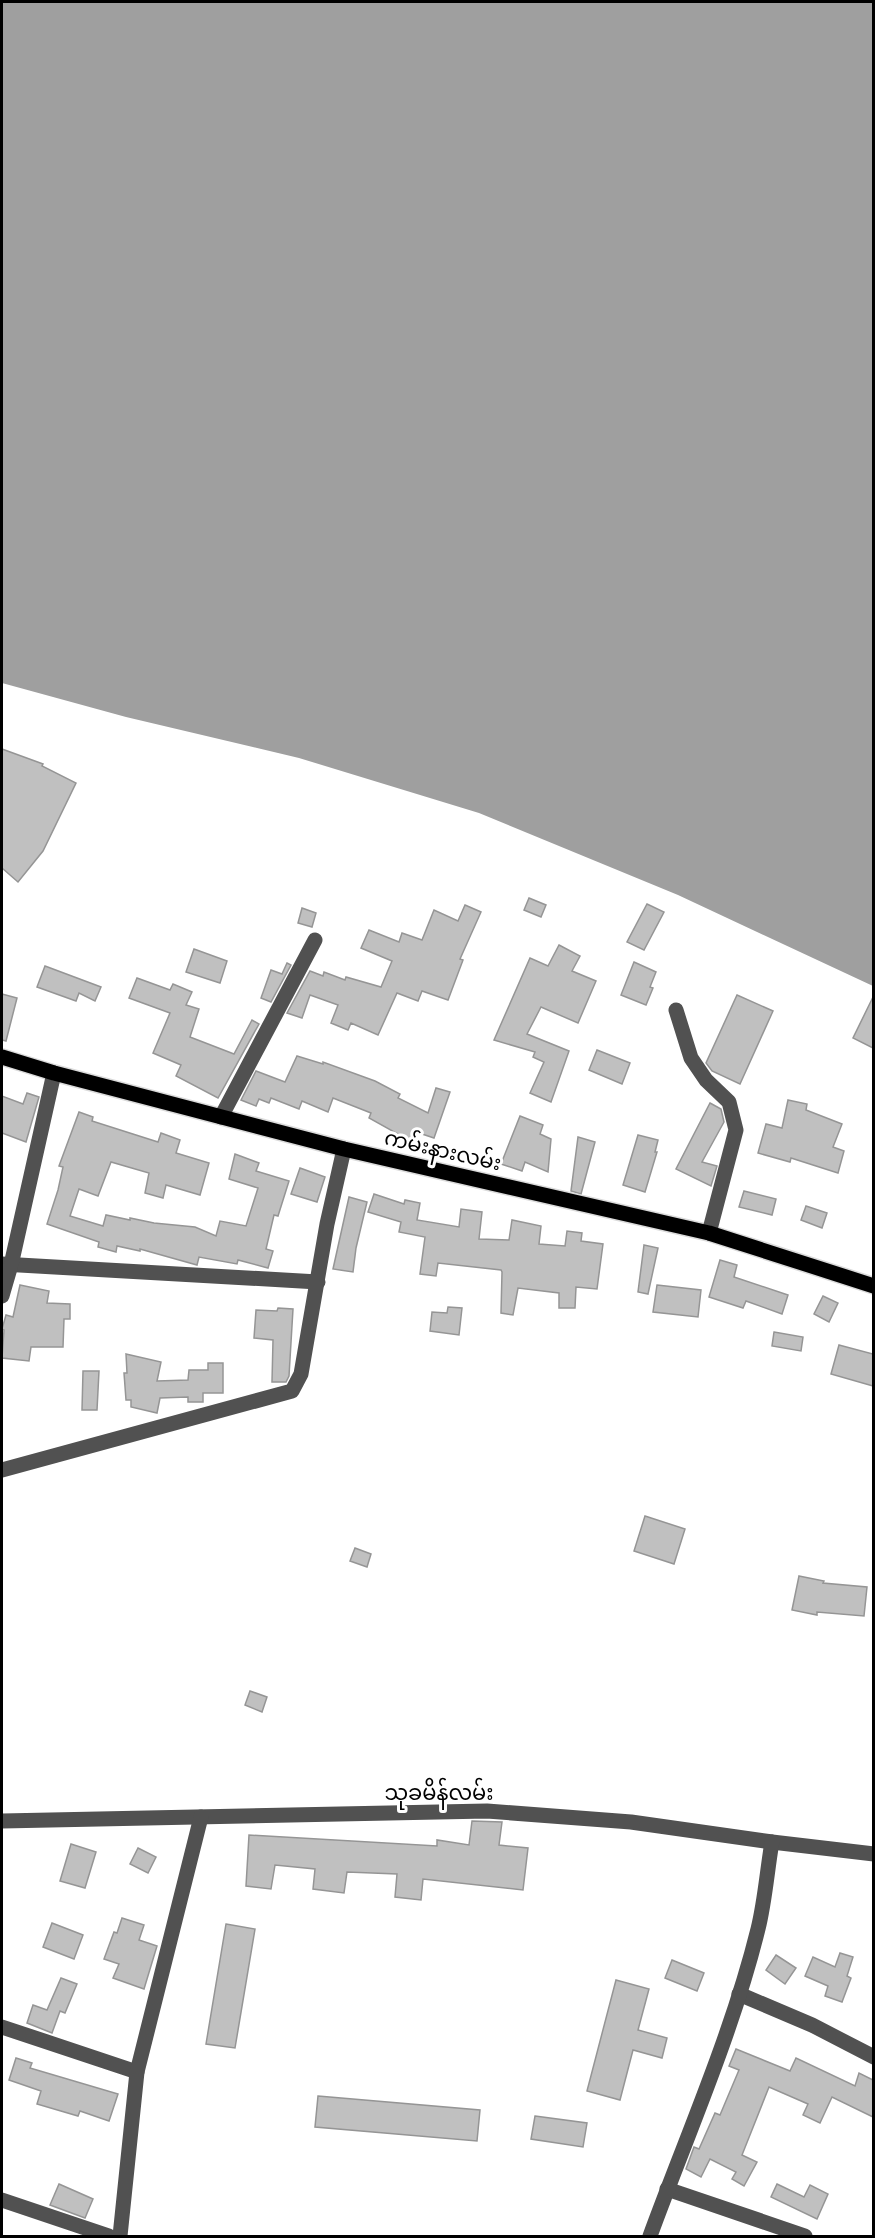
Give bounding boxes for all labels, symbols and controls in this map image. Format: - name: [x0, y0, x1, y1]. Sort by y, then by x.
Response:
- street label: ကမ်းနားလမ်း: [381, 1122, 504, 1180]
- street label: သုခမိန်လမ်း: [384, 1777, 494, 1810]

